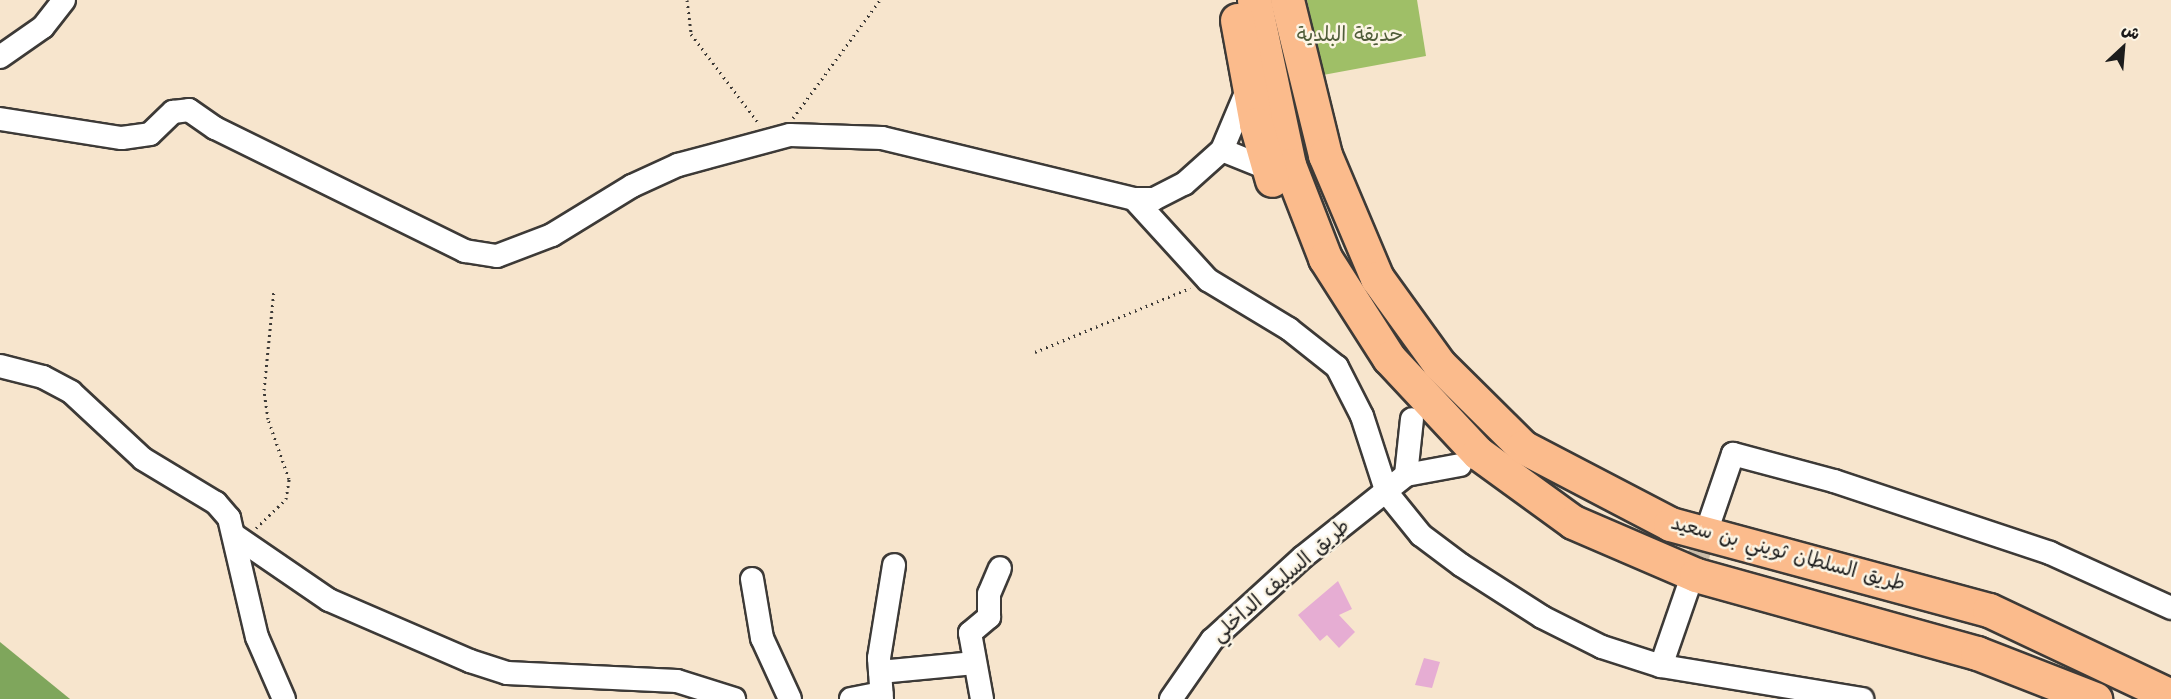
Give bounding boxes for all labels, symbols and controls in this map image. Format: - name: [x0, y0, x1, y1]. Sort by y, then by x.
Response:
- north arrow: [2093, 18, 2153, 78]
- text: ش: [2118, 18, 2144, 46]
- park label: حديقة البلدية: [1297, 23, 1403, 47]
- street label: طريق السلطان ثويني بن سعيد: [1668, 511, 1908, 597]
- street label: طريق السليف الداخلي: [1207, 515, 1355, 647]

